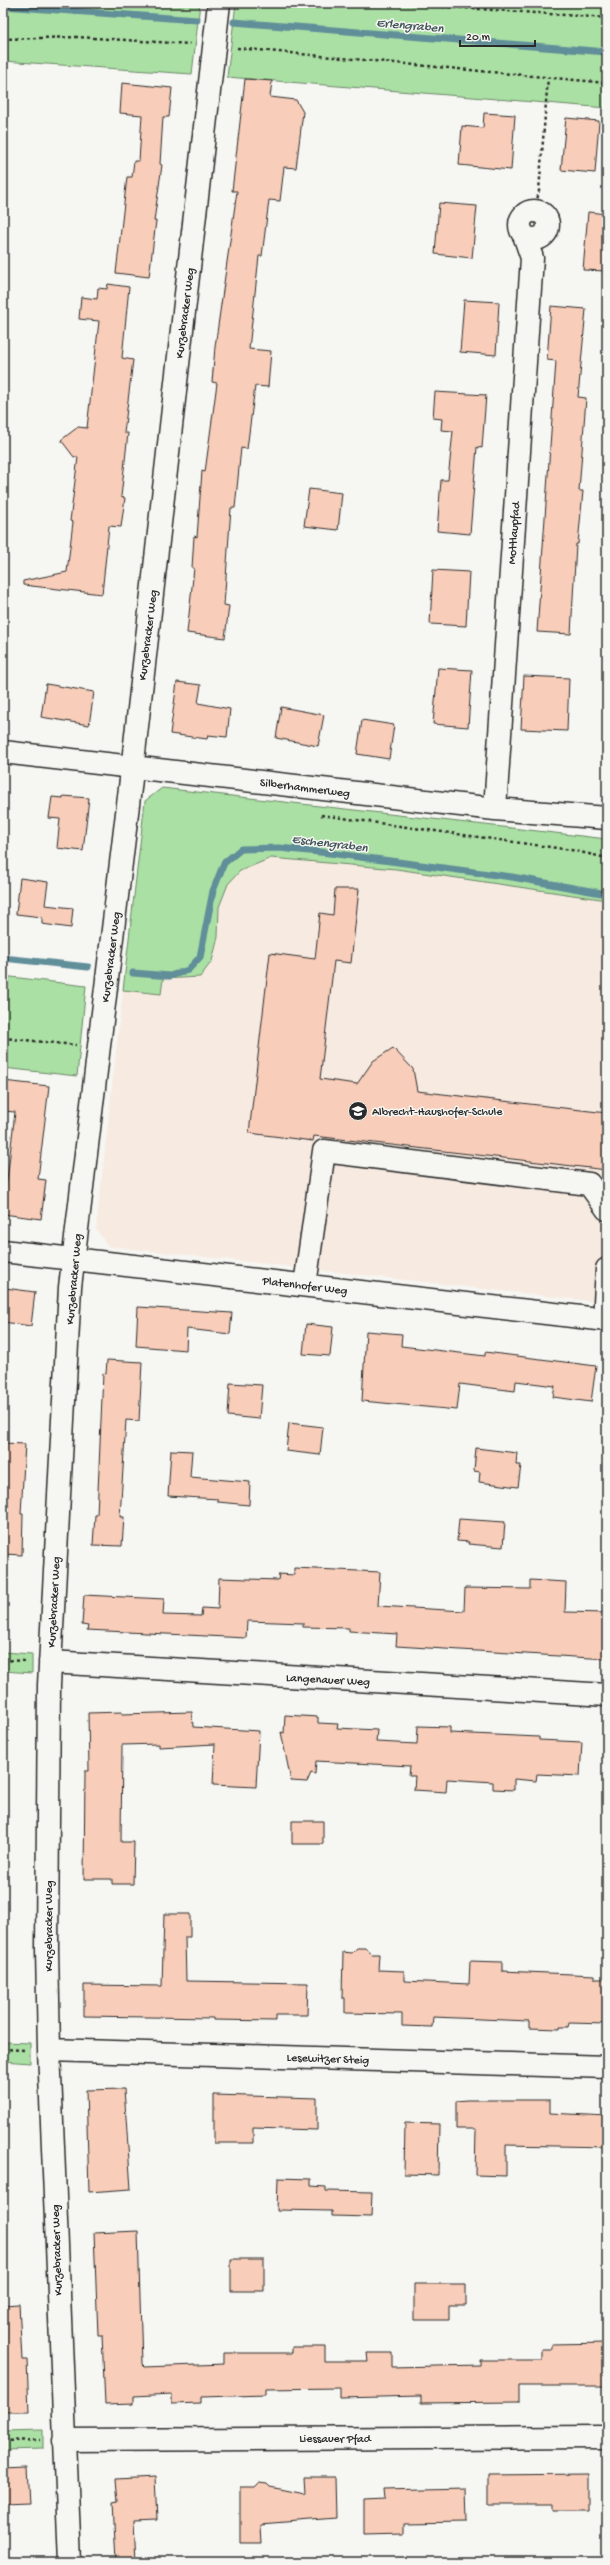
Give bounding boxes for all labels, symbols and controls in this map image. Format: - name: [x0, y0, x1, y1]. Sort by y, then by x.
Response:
- water label: Erlengraben: [376, 16, 445, 37]
- scale bar: [460, 22, 535, 48]
- text: 20 m: [466, 31, 491, 45]
- street label: Kurzebracker Weg: [173, 267, 199, 359]
- street label: Mottlaupfad: [506, 500, 524, 565]
- street label: Kurzebracker Weg: [136, 589, 162, 681]
- street label: Silberhammerweg: [259, 777, 351, 801]
- water label: Eschengraben: [291, 832, 369, 857]
- street label: Kurzebracker Weg: [99, 911, 125, 1003]
- school or university icon: Albrecht-Haushofer-Schule: [347, 1100, 369, 1122]
- place label: Albrecht-Haushofer-Schule: [372, 1106, 503, 1120]
- street label: Kurzebracker Weg: [64, 1233, 86, 1325]
- street label: Platenhofer Weg: [260, 1275, 348, 1299]
- street label: Kurzebracker Weg: [46, 1556, 64, 1648]
- street label: Langenauer Weg: [285, 1672, 371, 1690]
- street label: Kurzebracker Weg: [43, 1880, 57, 1972]
- street label: Lesewitzer Steig: [286, 2052, 370, 2068]
- street label: Kurzebracker Weg: [49, 2204, 67, 2296]
- street label: Liessauer Pfad: [299, 2433, 372, 2447]

